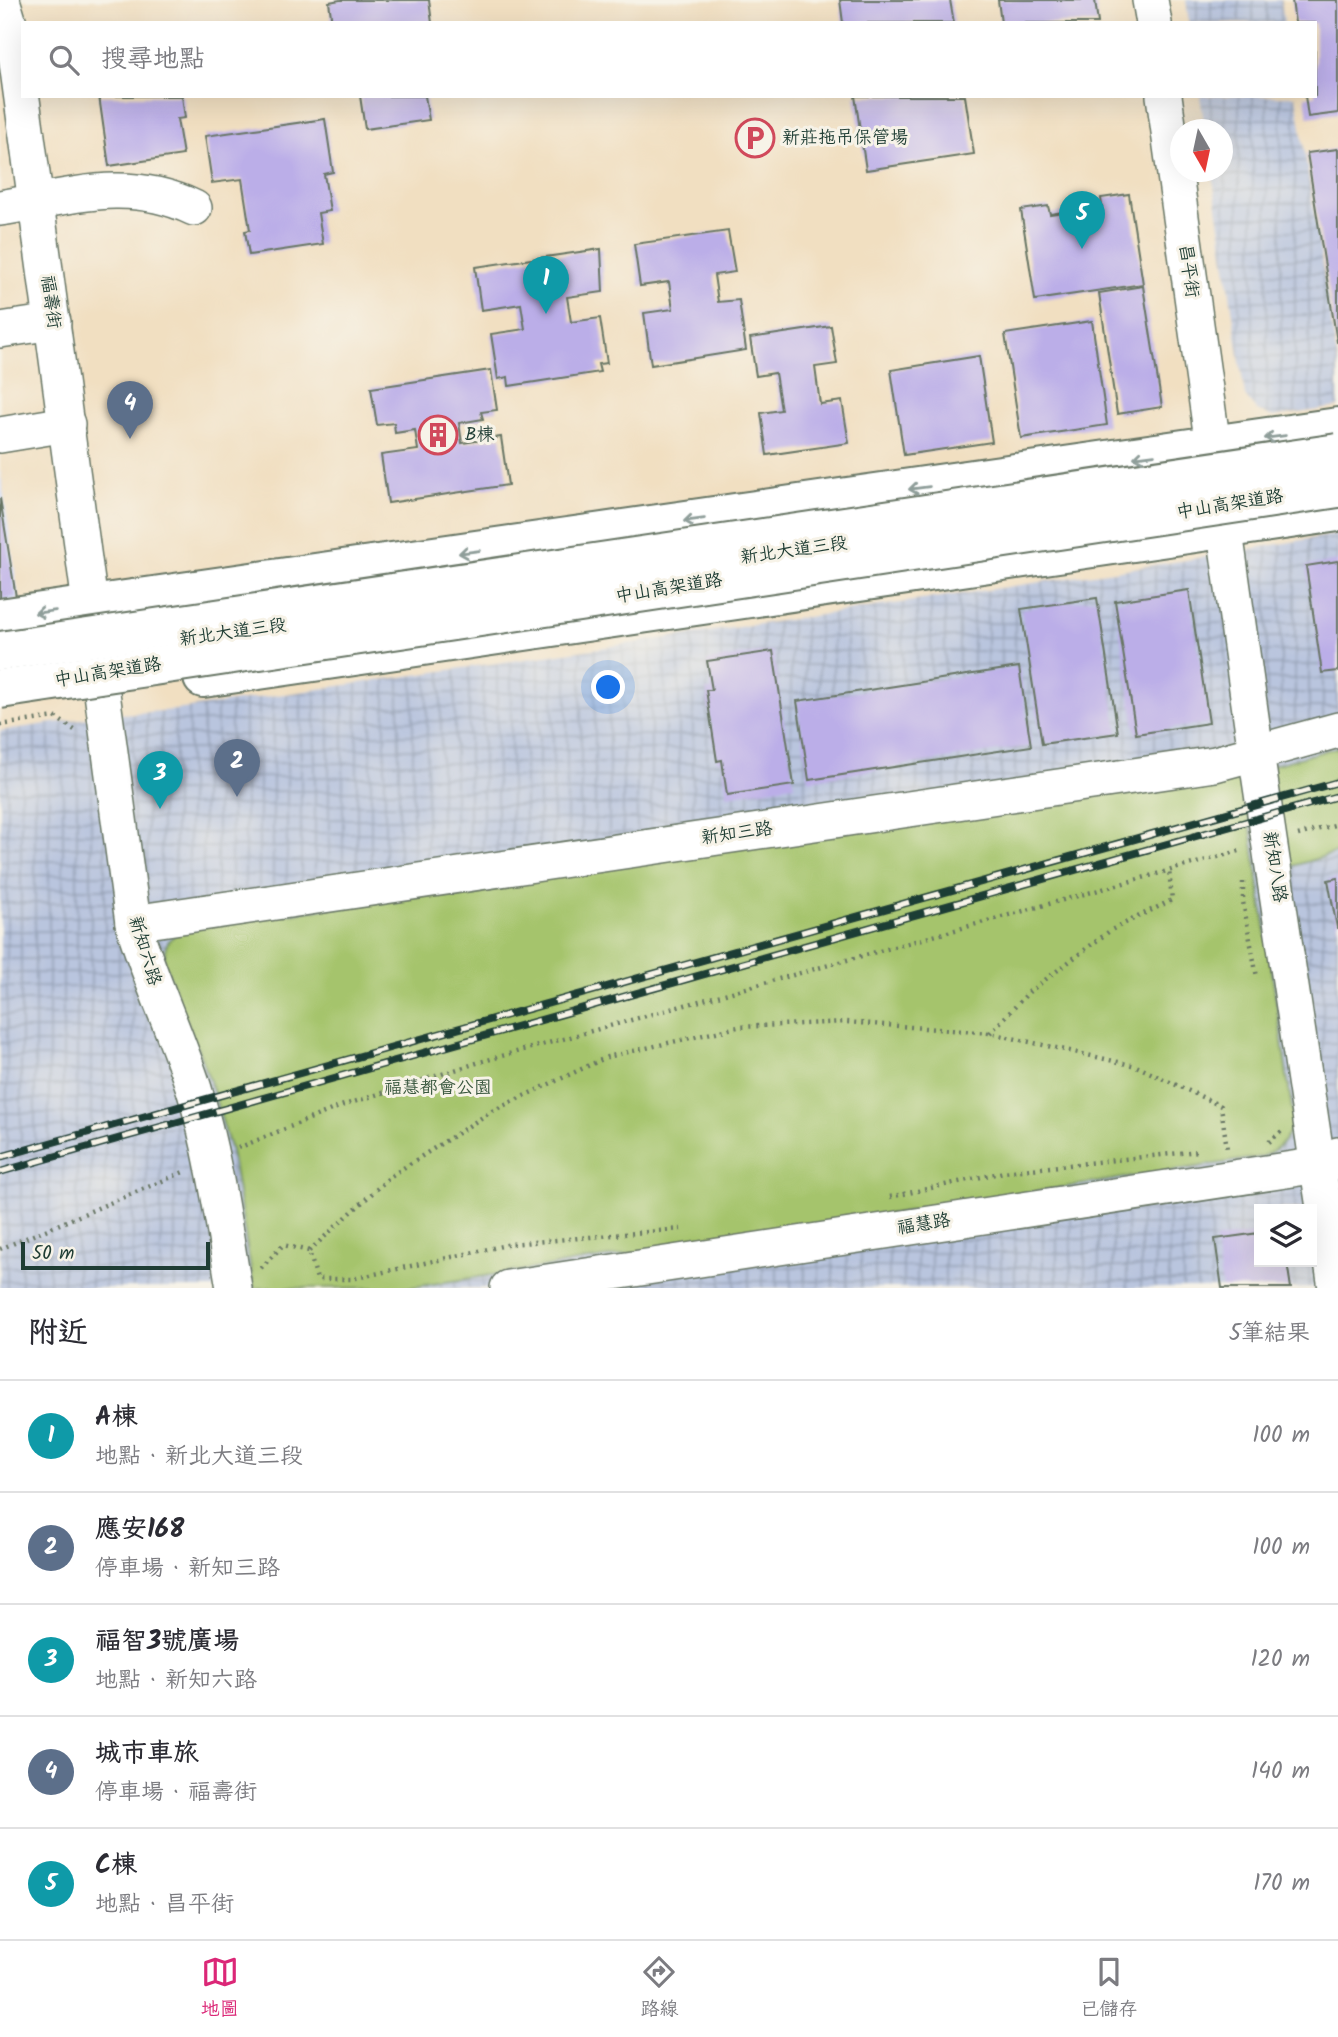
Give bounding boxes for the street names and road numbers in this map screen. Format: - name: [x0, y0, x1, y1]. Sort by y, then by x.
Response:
- street label: 昌平街: [1170, 242, 1206, 300]
- street label: 福壽街: [32, 273, 68, 331]
- street label: 中山高架道路: [1174, 482, 1286, 528]
- street label: 新北大道三段: [739, 529, 849, 573]
- street label: 中山高架道路: [613, 566, 725, 612]
- street label: 新北大道三段: [178, 611, 288, 655]
- street label: 中山高架道路: [52, 650, 164, 696]
- street label: 新知三路: [699, 815, 775, 853]
- street label: 新知八路: [1254, 829, 1294, 905]
- street label: 新知六路: [120, 912, 168, 990]
- street label: 福慧路: [895, 1206, 953, 1244]

